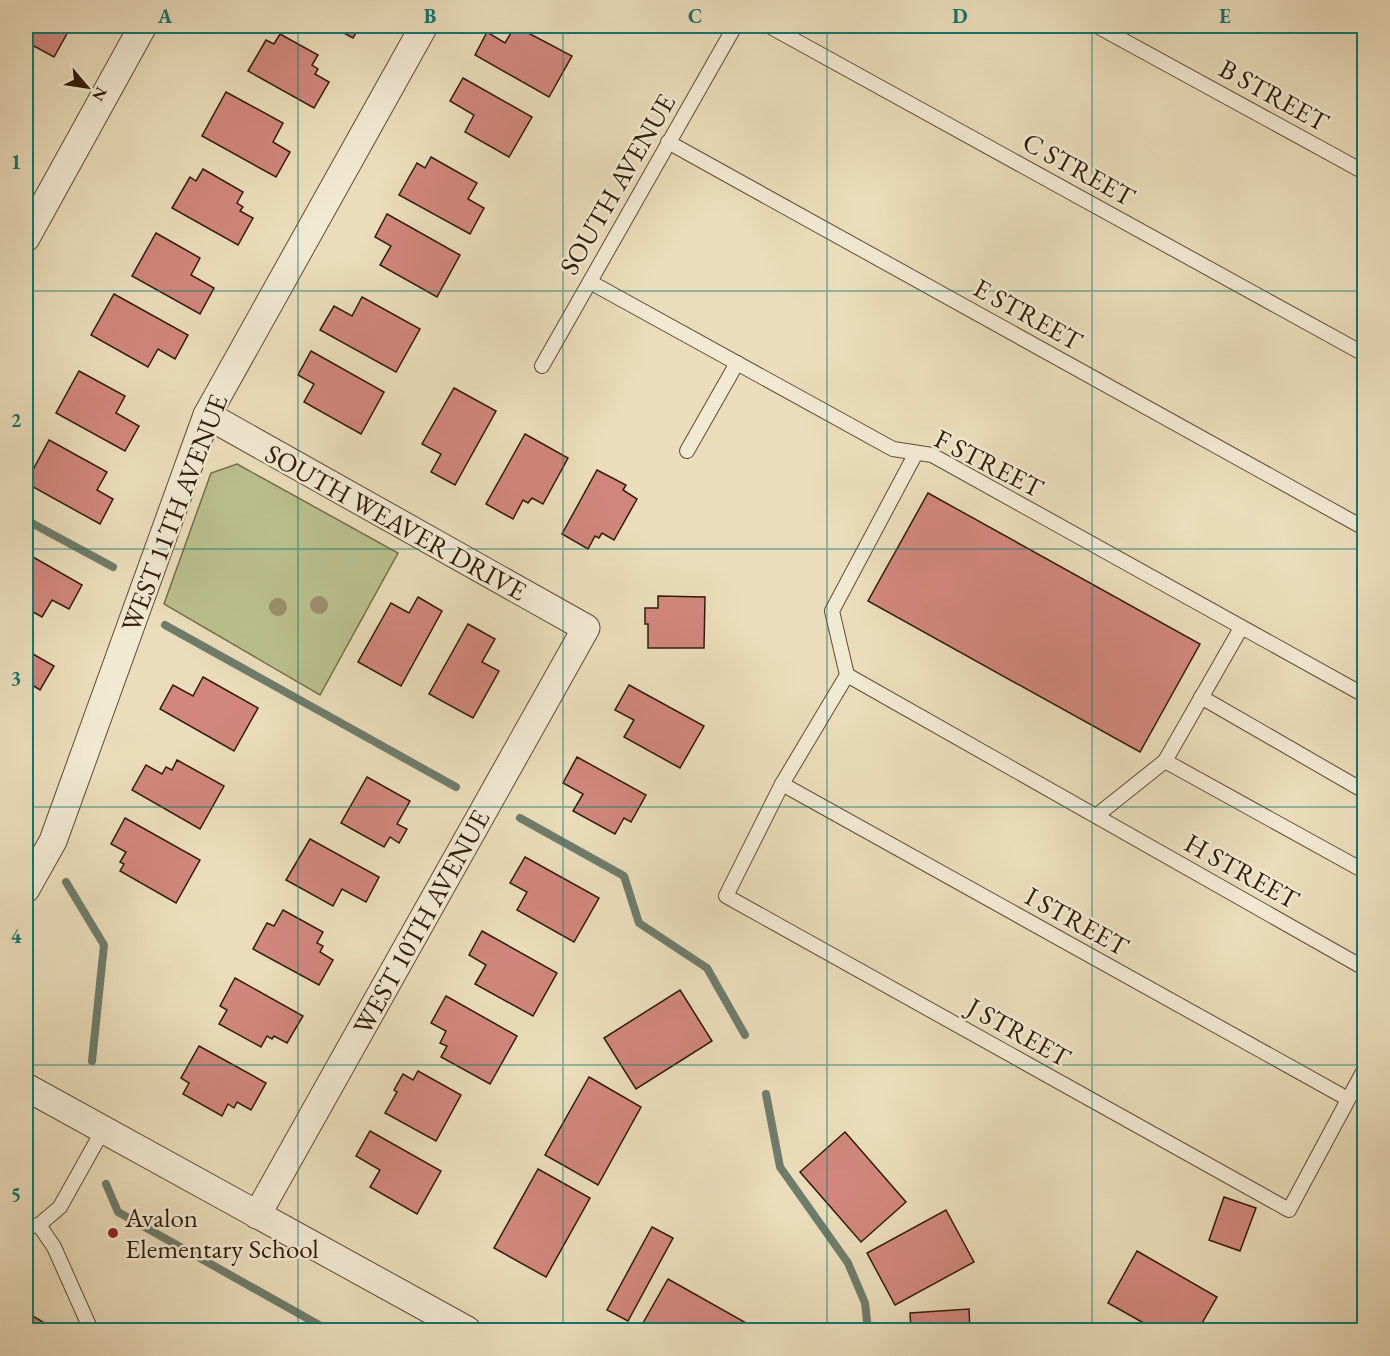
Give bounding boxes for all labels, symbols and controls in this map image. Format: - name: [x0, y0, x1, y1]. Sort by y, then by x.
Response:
- text: A: [157, 3, 173, 29]
- text: B: [424, 3, 436, 29]
- text: C: [688, 3, 702, 29]
- text: D: [952, 3, 968, 29]
- text: E: [1219, 3, 1231, 29]
- street label: B STREET: [1213, 51, 1336, 140]
- north arrow: [57, 57, 117, 117]
- text: N: [87, 83, 112, 105]
- street label: SOUTH AVENUE: [551, 87, 683, 281]
- street label: C STREET: [1017, 124, 1142, 215]
- text: 1: [11, 149, 21, 175]
- street label: E STREET: [967, 270, 1089, 359]
- street label: WEST 11TH AVENUE: [112, 389, 236, 637]
- text: 2: [11, 407, 22, 433]
- street label: F STREET: [929, 421, 1050, 506]
- street label: SOUTH WEAVER DRIVE: [259, 436, 533, 608]
- text: 3: [11, 665, 21, 691]
- street label: WEST 10TH AVENUE: [345, 803, 497, 1041]
- street label: H STREET: [1179, 825, 1306, 917]
- street label: I STREET: [1019, 878, 1136, 964]
- text: 4: [11, 923, 22, 949]
- street label: J STREET: [959, 988, 1078, 1075]
- text: 5: [11, 1181, 21, 1207]
- place label: Avalon Elementary School: [124, 1200, 319, 1266]
- marker: Avalon Elementary School: [106, 1226, 120, 1240]

